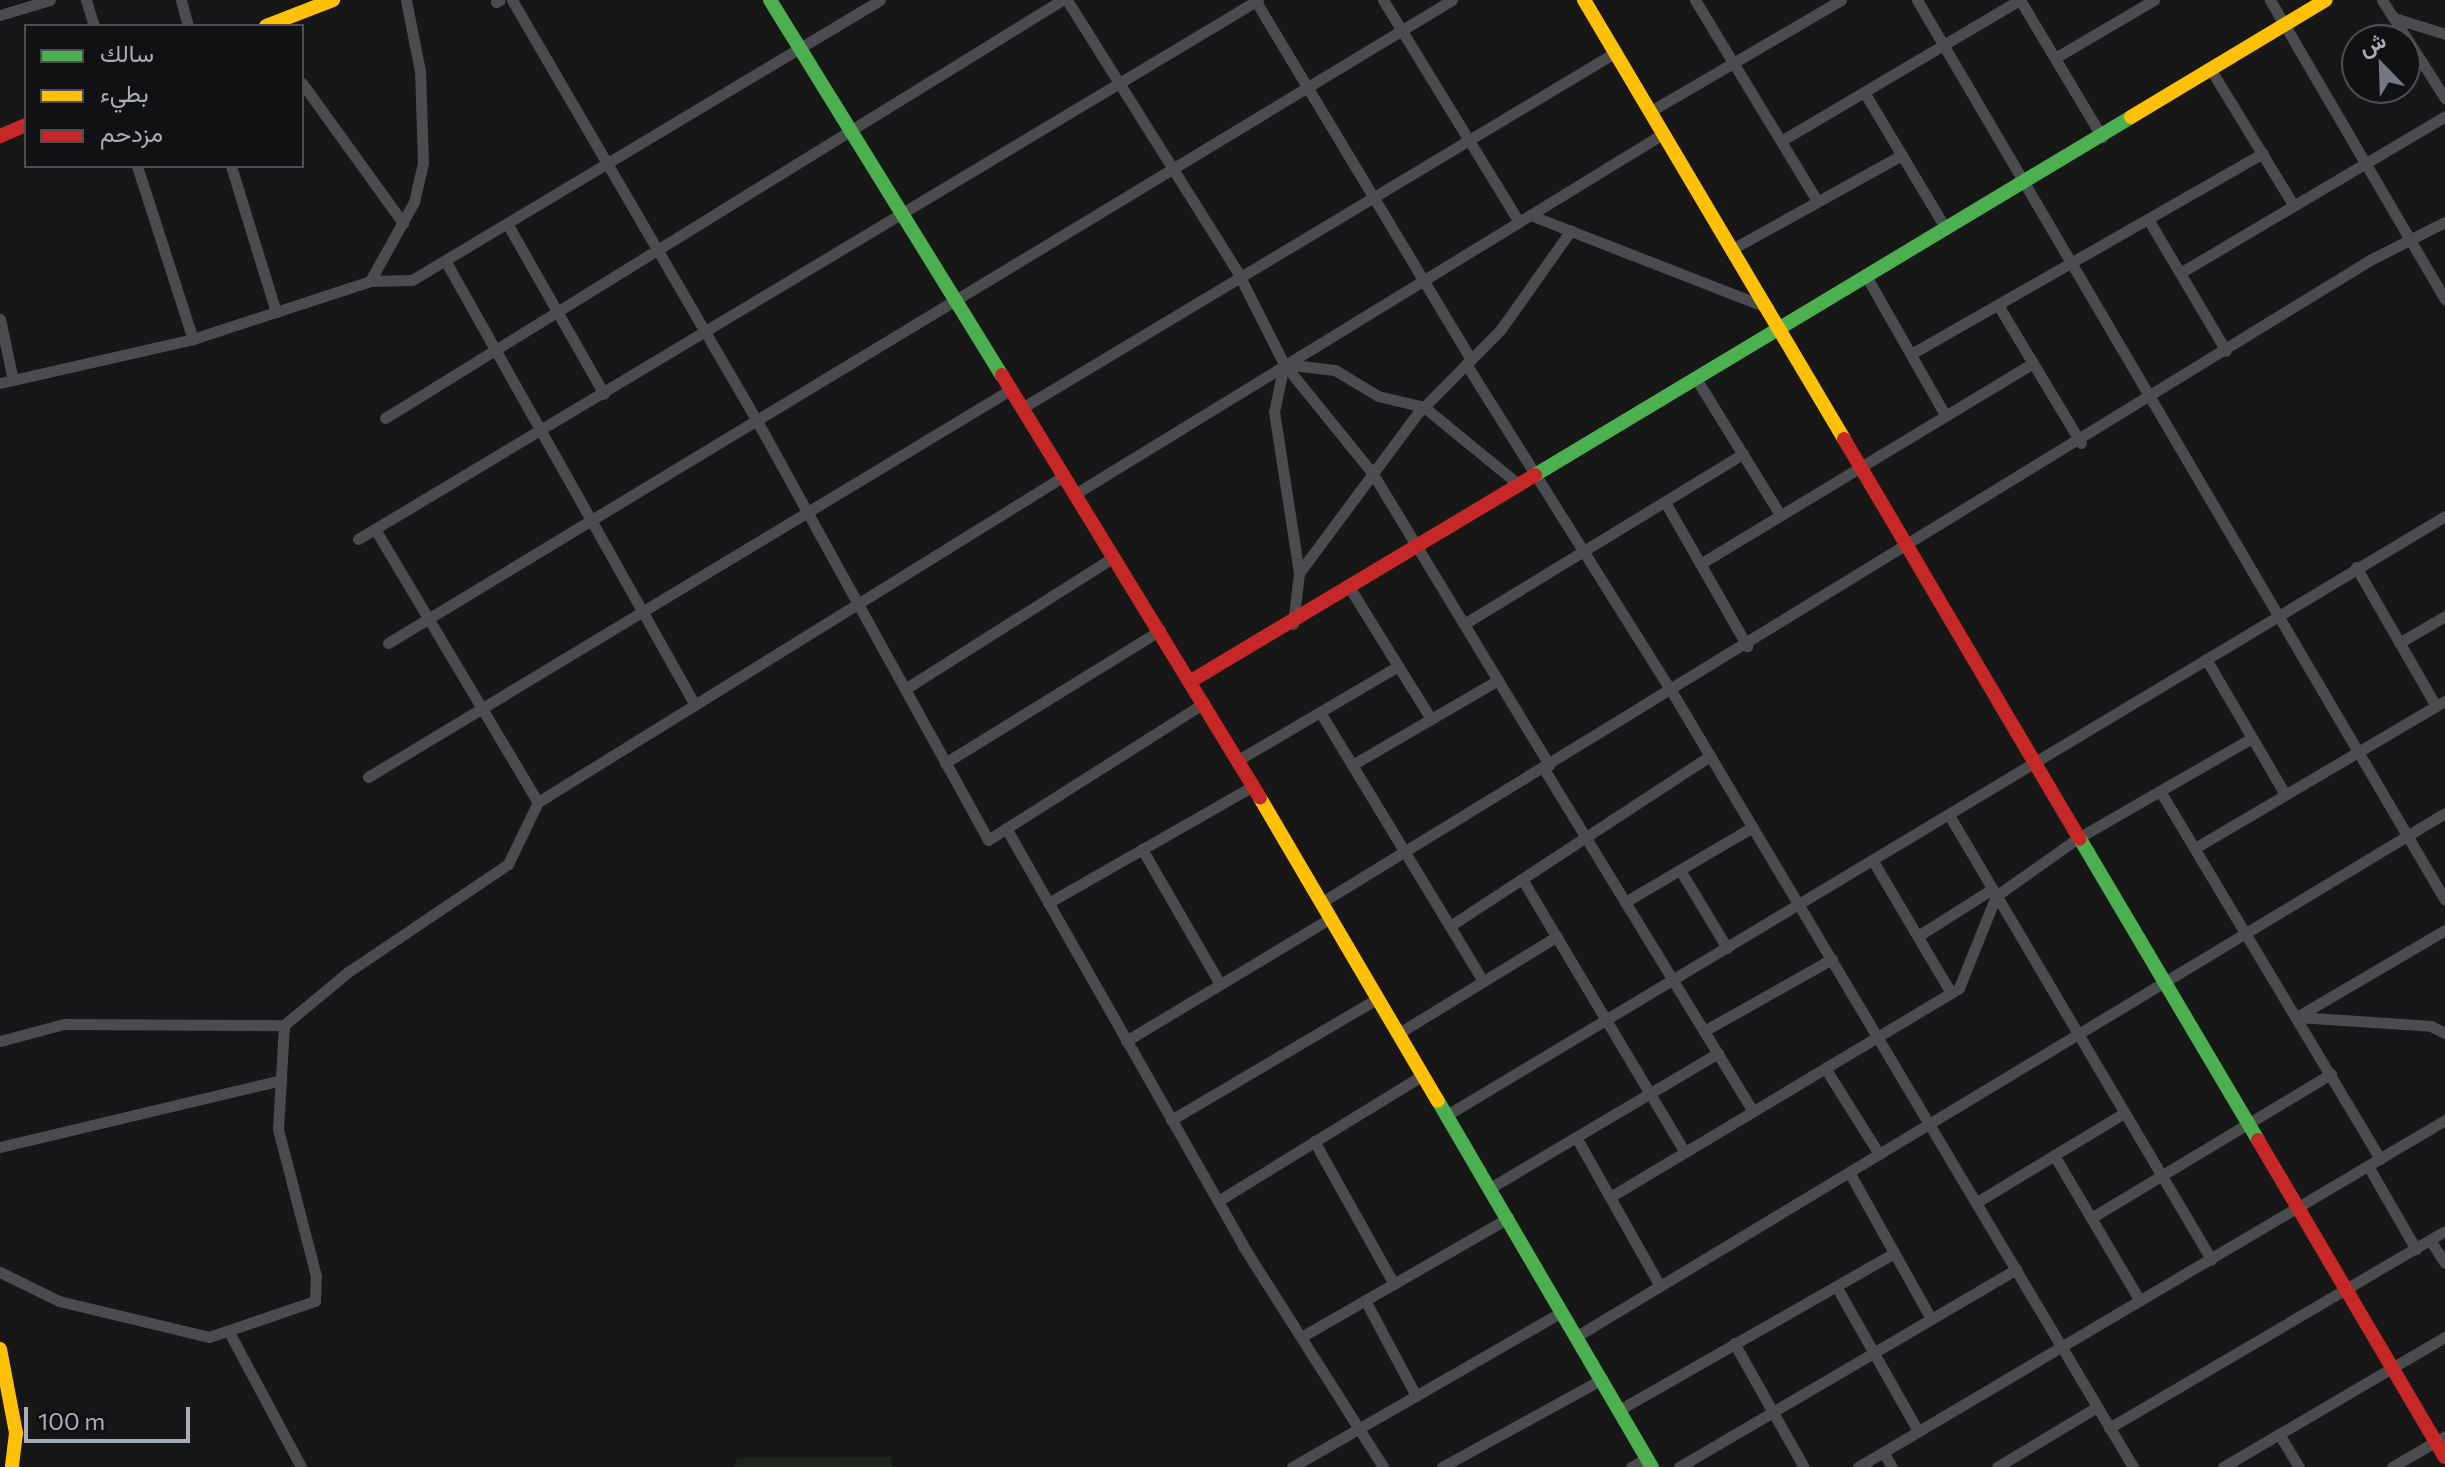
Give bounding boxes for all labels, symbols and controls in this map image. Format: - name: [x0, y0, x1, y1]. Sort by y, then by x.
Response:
- legend: [24, 24, 304, 168]
- north arrow: [2341, 24, 2421, 104]
- text: ش: [2355, 26, 2390, 61]
- text: سالك: [100, 38, 154, 67]
- text: بطيء: [100, 78, 149, 107]
- text: مزدحم: [100, 118, 163, 147]
- scale bar: [28, 1391, 194, 1441]
- text: 100 m: [38, 1406, 105, 1435]

